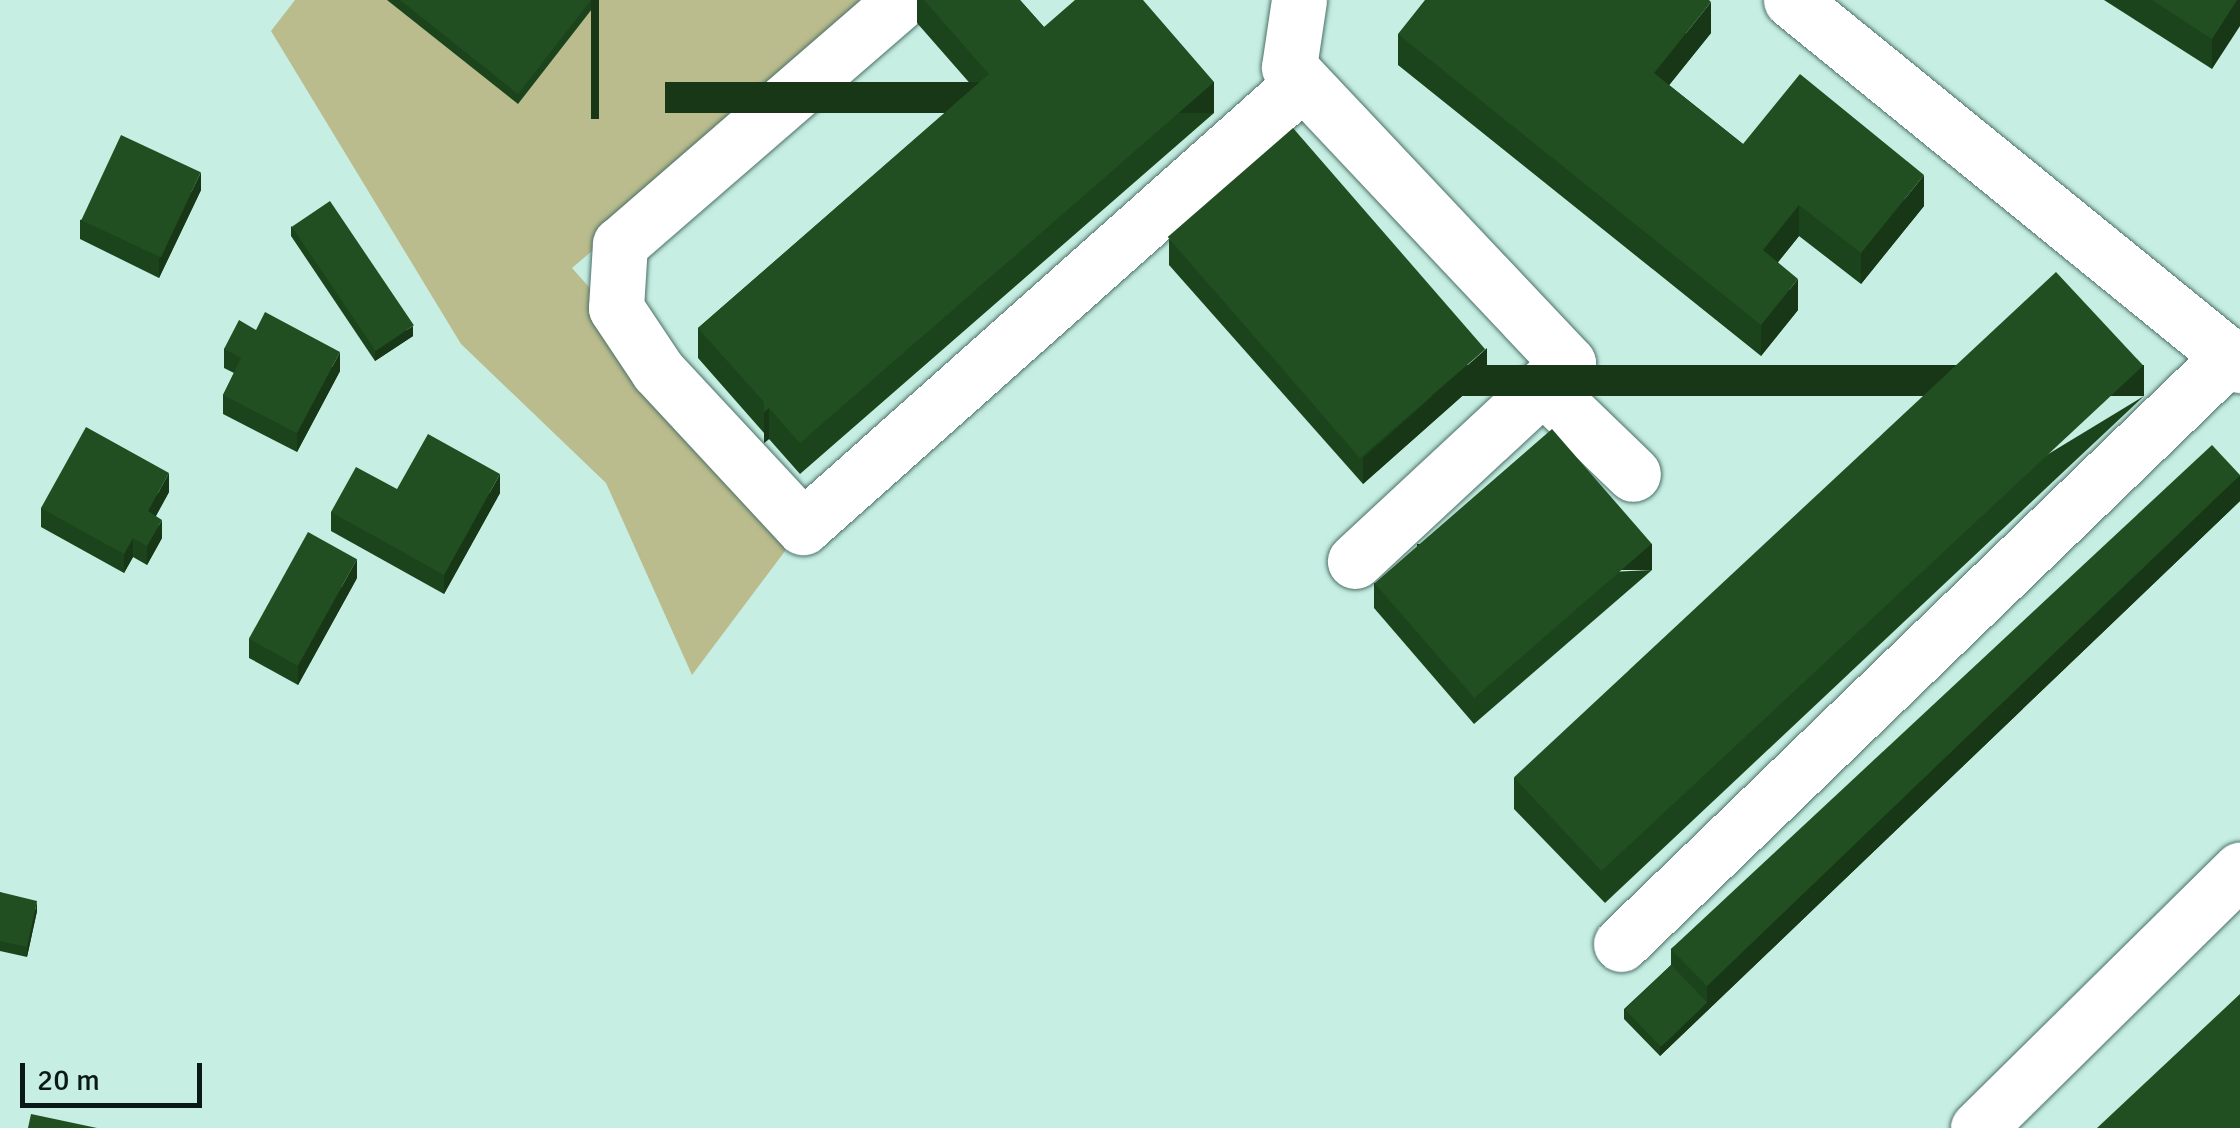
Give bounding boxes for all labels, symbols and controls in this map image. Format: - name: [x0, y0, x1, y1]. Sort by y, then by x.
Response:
- scale bar: [25, 1043, 208, 1105]
- text: 20 m: [37, 1062, 100, 1099]

